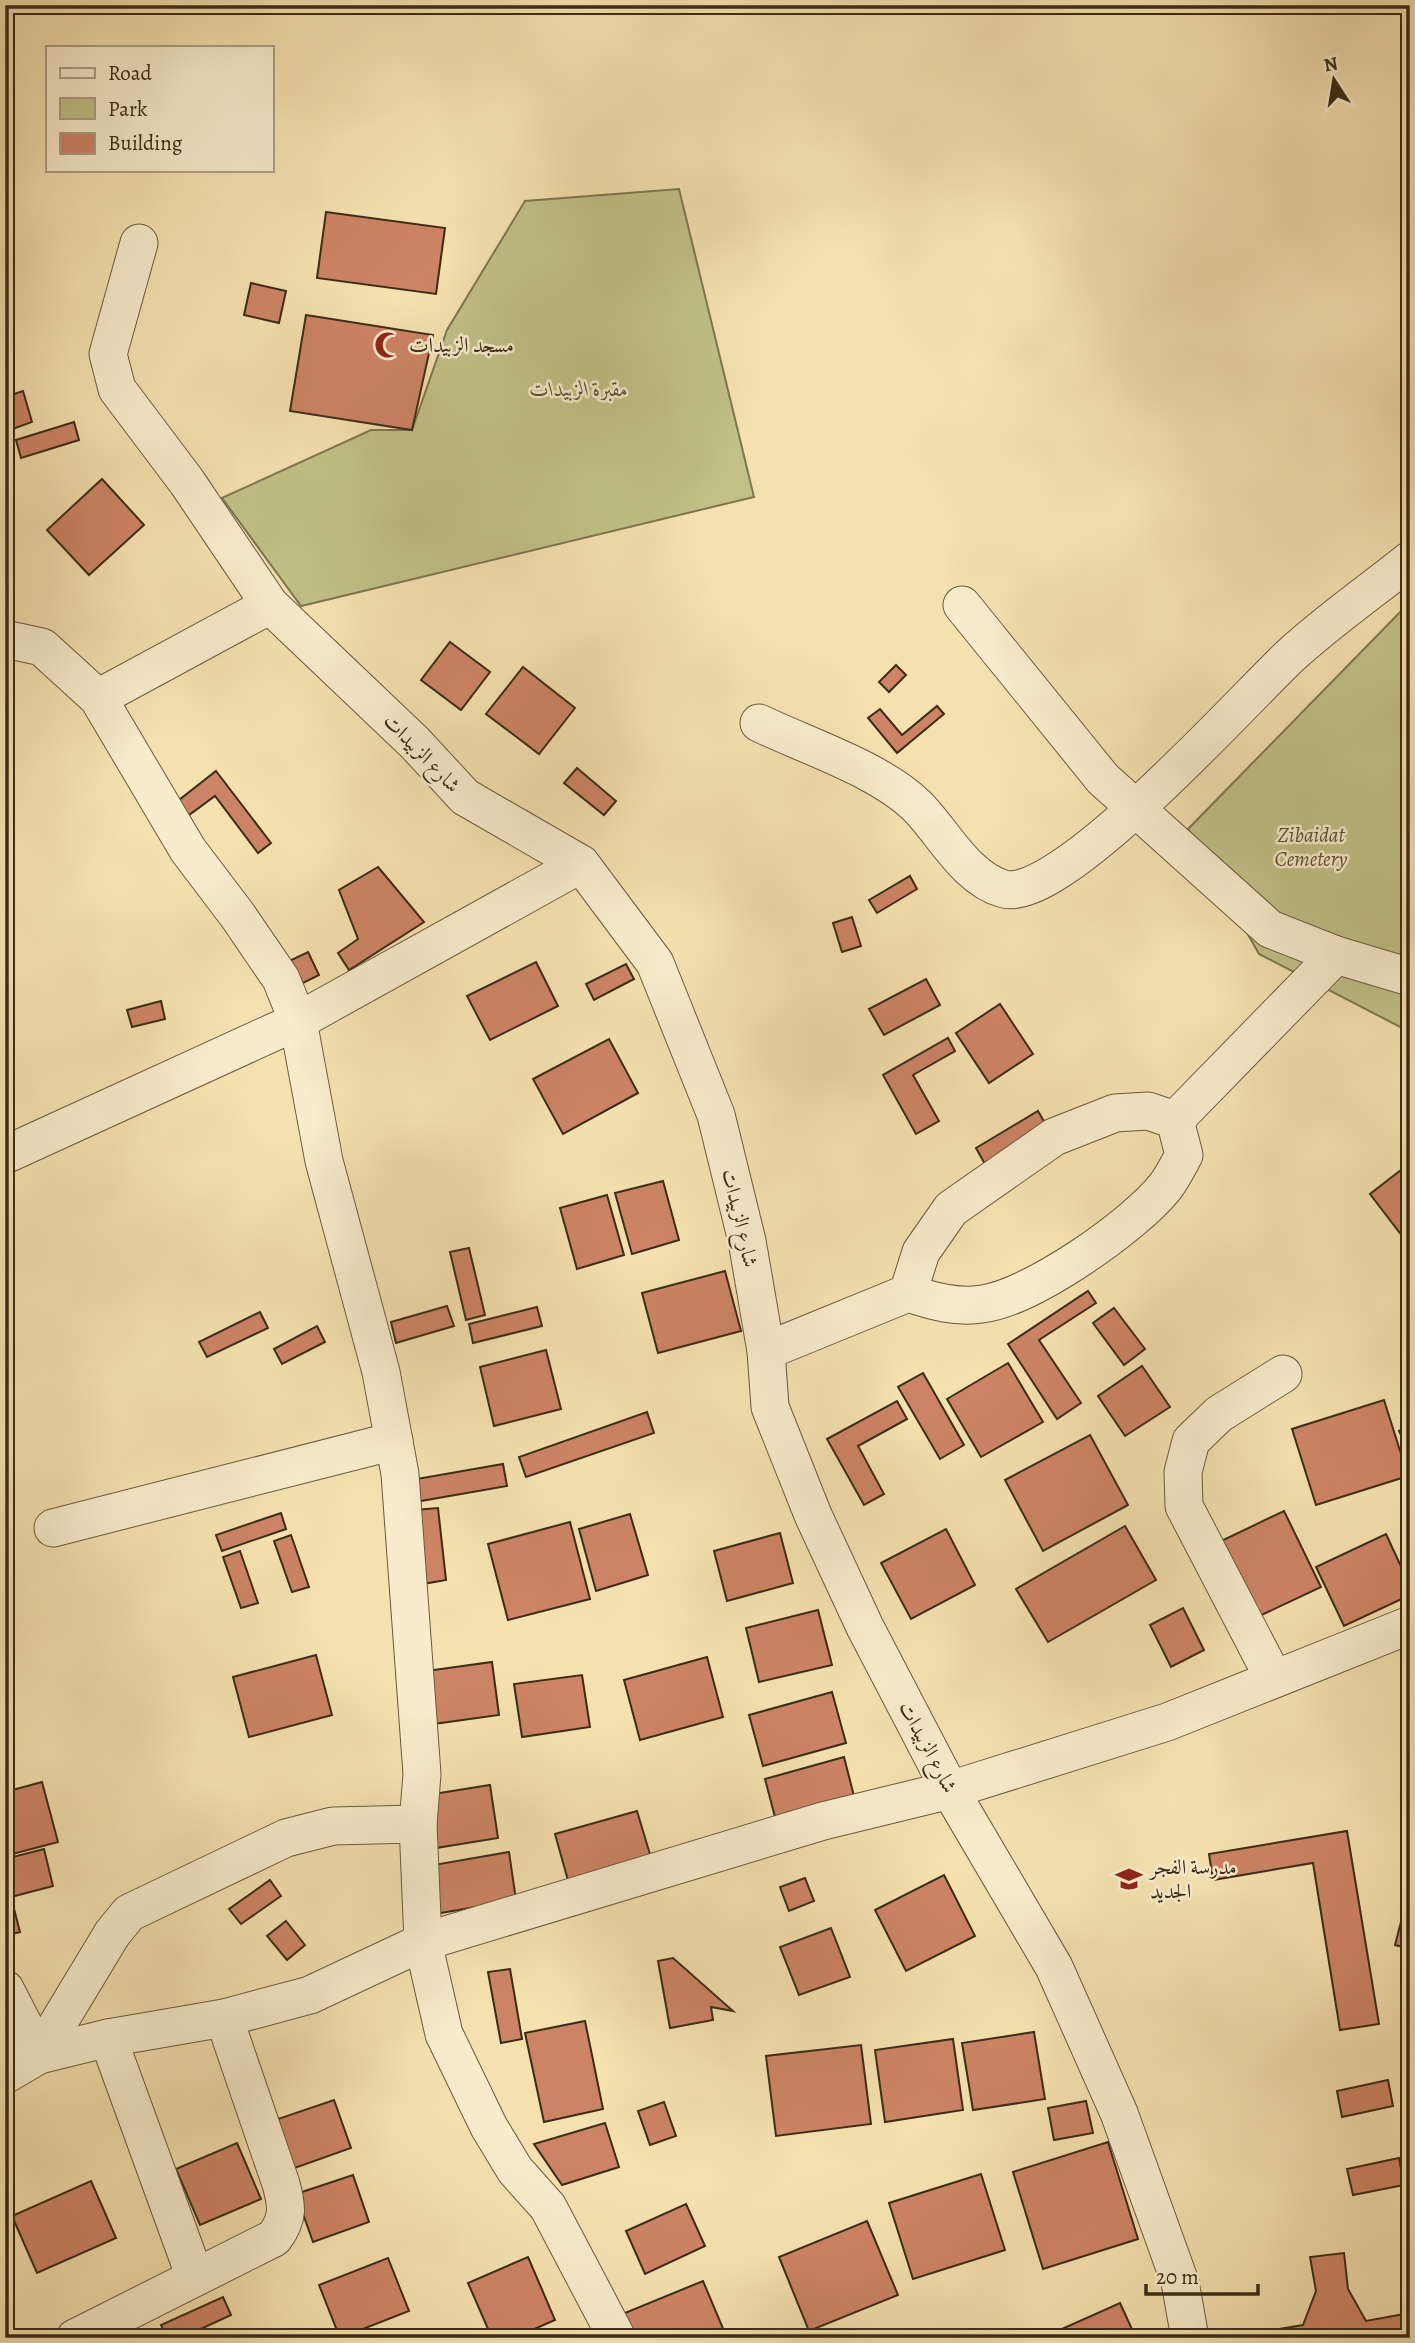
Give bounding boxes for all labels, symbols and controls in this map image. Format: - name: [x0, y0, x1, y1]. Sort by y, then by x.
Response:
- legend: [46, 46, 273, 172]
- north arrow: [1300, 46, 1370, 116]
- text: N: [1321, 50, 1340, 79]
- text: Road: [108, 59, 152, 87]
- text: Park: [108, 95, 148, 123]
- text: Building: [108, 129, 183, 157]
- mosque icon: مسجد الزبيدات: [373, 330, 403, 360]
- place label: مسجد الزبيدات: [409, 331, 514, 359]
- park label: مقبرة الزبيدات: [530, 375, 628, 403]
- street label: شارع الزبيدات: [374, 707, 467, 802]
- park label: Zibaidat Cemetery: [1275, 821, 1347, 873]
- street label: شارع الزبيدات: [711, 1166, 765, 1271]
- street label: شارع الزبيدات: [889, 1696, 964, 1800]
- place label: مدرسة الفجر الجديد: [1148, 1853, 1237, 1905]
- school or university icon: مدرسة الفجر الجديد: [1114, 1864, 1144, 1894]
- scale bar: [1146, 2252, 1258, 2296]
- text: 20 m: [1156, 2263, 1199, 2291]

